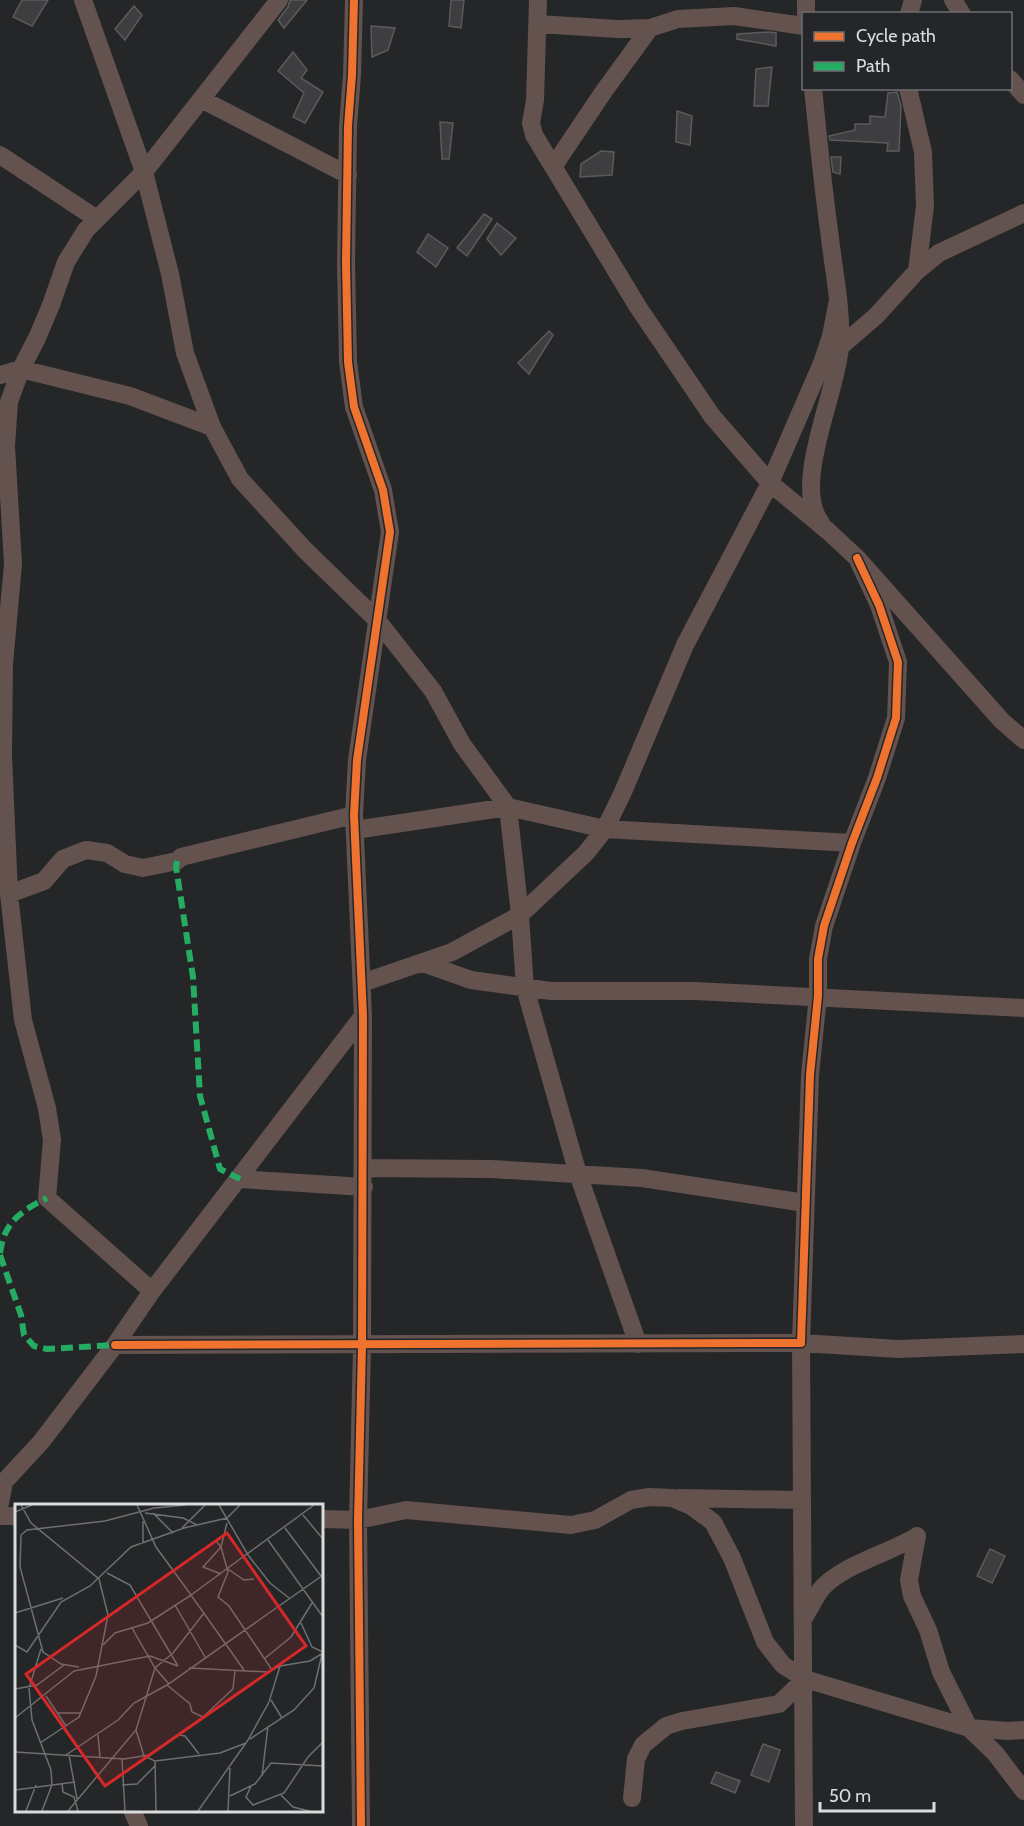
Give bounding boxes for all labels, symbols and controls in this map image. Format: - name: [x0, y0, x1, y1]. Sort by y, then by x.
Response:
- legend: [802, 12, 1012, 90]
- text: Cycle path: [856, 25, 936, 47]
- text: Path: [856, 55, 890, 77]
- inset map: [15, 1504, 322, 1811]
- scale bar: [820, 1775, 934, 1813]
- text: 50 m: [829, 1785, 871, 1807]

